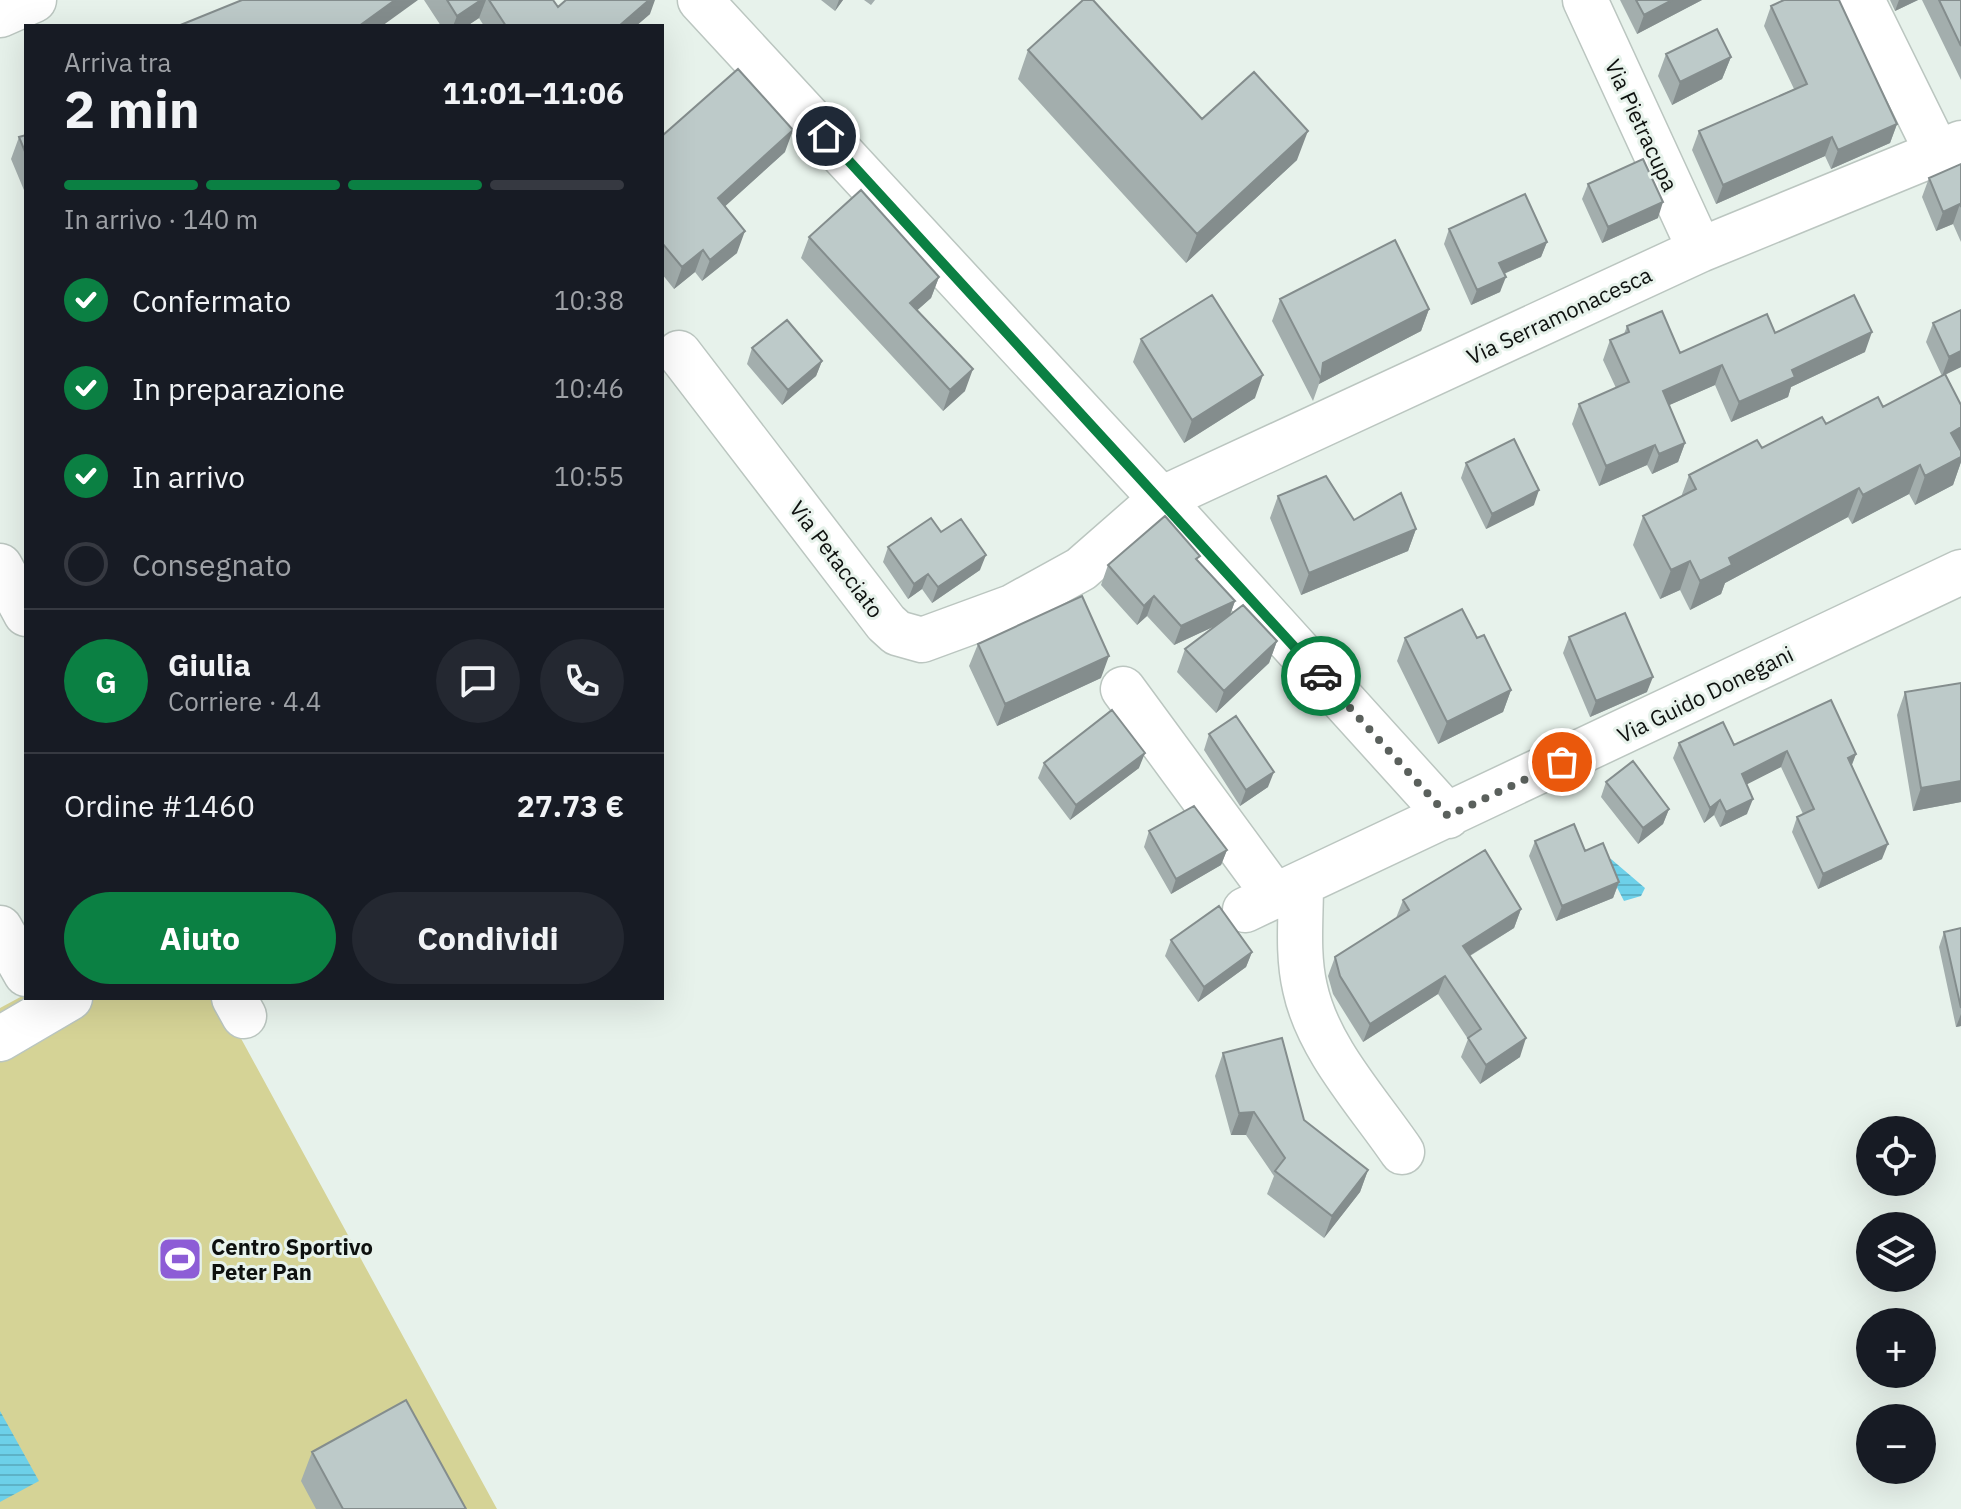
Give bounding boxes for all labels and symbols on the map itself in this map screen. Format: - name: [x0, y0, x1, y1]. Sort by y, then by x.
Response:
- street label: Via Pietracupa: [1599, 54, 1685, 196]
- pin: [792, 102, 860, 170]
- street label: Via Serramonacesca: [1462, 259, 1656, 371]
- street label: Via Petacciato: [783, 495, 891, 623]
- courier: [1281, 636, 1361, 716]
- street label: Via Guido Donegani: [1612, 639, 1798, 749]
- pin: [1528, 728, 1596, 796]
- place label: Centro Sportivo Peter Pan: [211, 1232, 373, 1286]
- sports icon: Centro Sportivo Peter Pan: [156, 1235, 204, 1283]

